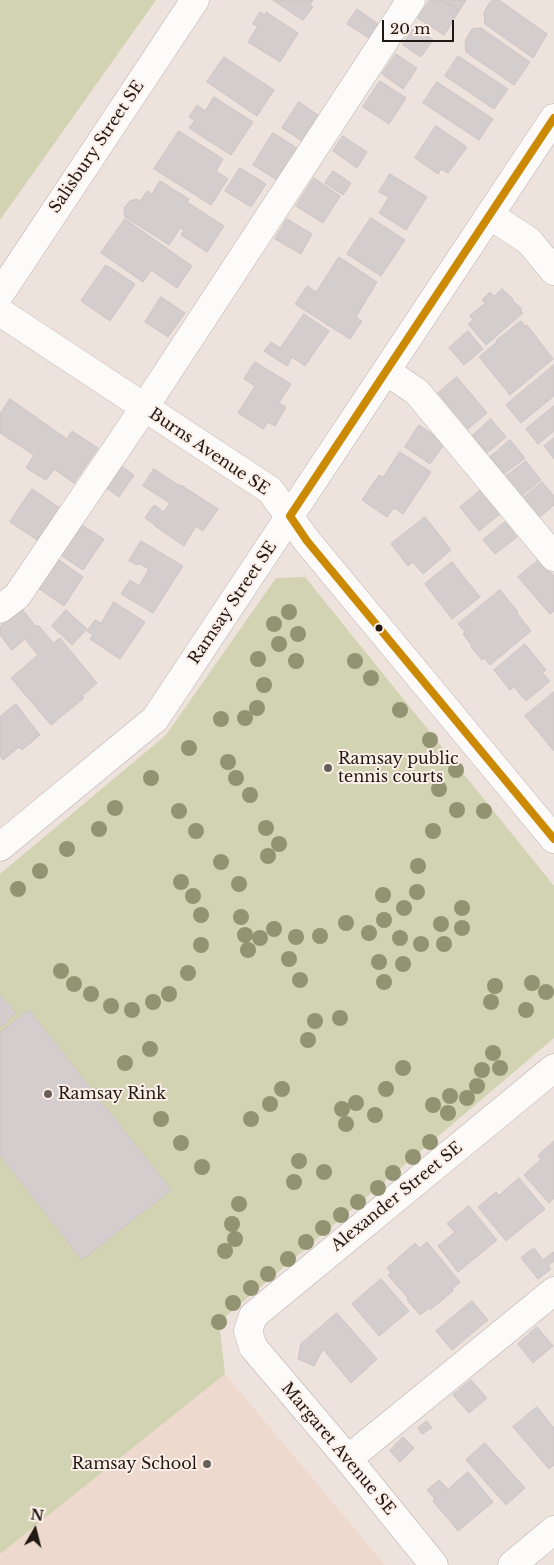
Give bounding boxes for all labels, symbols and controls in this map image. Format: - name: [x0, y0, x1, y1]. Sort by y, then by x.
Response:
- scale bar: [384, 10, 456, 42]
- text: 20 m: [390, 19, 430, 38]
- street label: Salisbury Street SE: [46, 77, 148, 217]
- street label: Burns Avenue SE: [145, 405, 273, 499]
- street label: Ramsay Street SE: [185, 538, 281, 668]
- unlabelled marker: [374, 623, 384, 633]
- place label: Ramsay public tennis courts: [338, 749, 459, 787]
- marker: Ramsay public tennis courts: [322, 762, 334, 774]
- place label: Ramsay Rink: [58, 1084, 166, 1104]
- marker: Ramsay Rink: [42, 1088, 54, 1100]
- street label: Alexander Street SE: [328, 1138, 466, 1256]
- street label: Margaret Avenue SE: [277, 1379, 399, 1519]
- place label: Ramsay School: [72, 1454, 197, 1474]
- marker: Ramsay School: [201, 1458, 213, 1470]
- north arrow: [10, 1505, 60, 1555]
- text: N: [29, 1505, 45, 1525]

